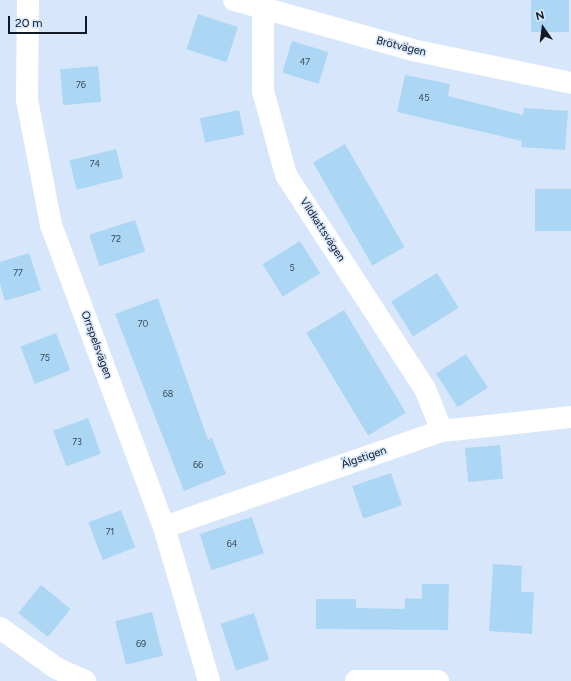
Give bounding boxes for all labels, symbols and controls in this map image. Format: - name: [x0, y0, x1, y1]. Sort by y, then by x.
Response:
- scale bar: [10, 8, 89, 34]
- north arrow: [523, 8, 563, 48]
- text: N: [534, 9, 546, 23]
- text: 20 m: [15, 16, 43, 30]
- street label: Brötvägen: [375, 34, 427, 60]
- house number: 47: [300, 57, 310, 67]
- house number: 76: [76, 80, 86, 90]
- house number: 45: [419, 93, 429, 103]
- house number: 74: [90, 159, 100, 169]
- street label: Vildkattsvägen: [297, 196, 347, 264]
- house number: 72: [111, 234, 121, 244]
- house number: 5: [289, 263, 295, 273]
- house number: 77: [13, 268, 23, 278]
- street label: Orrspelsvägen: [78, 309, 114, 381]
- house number: 70: [138, 319, 148, 329]
- house number: 75: [40, 353, 50, 363]
- house number: 68: [163, 389, 173, 399]
- house number: 73: [72, 437, 82, 447]
- street label: Älgstigen: [340, 444, 388, 472]
- house number: 66: [193, 460, 203, 470]
- house number: 71: [106, 527, 114, 537]
- house number: 64: [227, 539, 237, 549]
- house number: 69: [136, 639, 146, 649]

